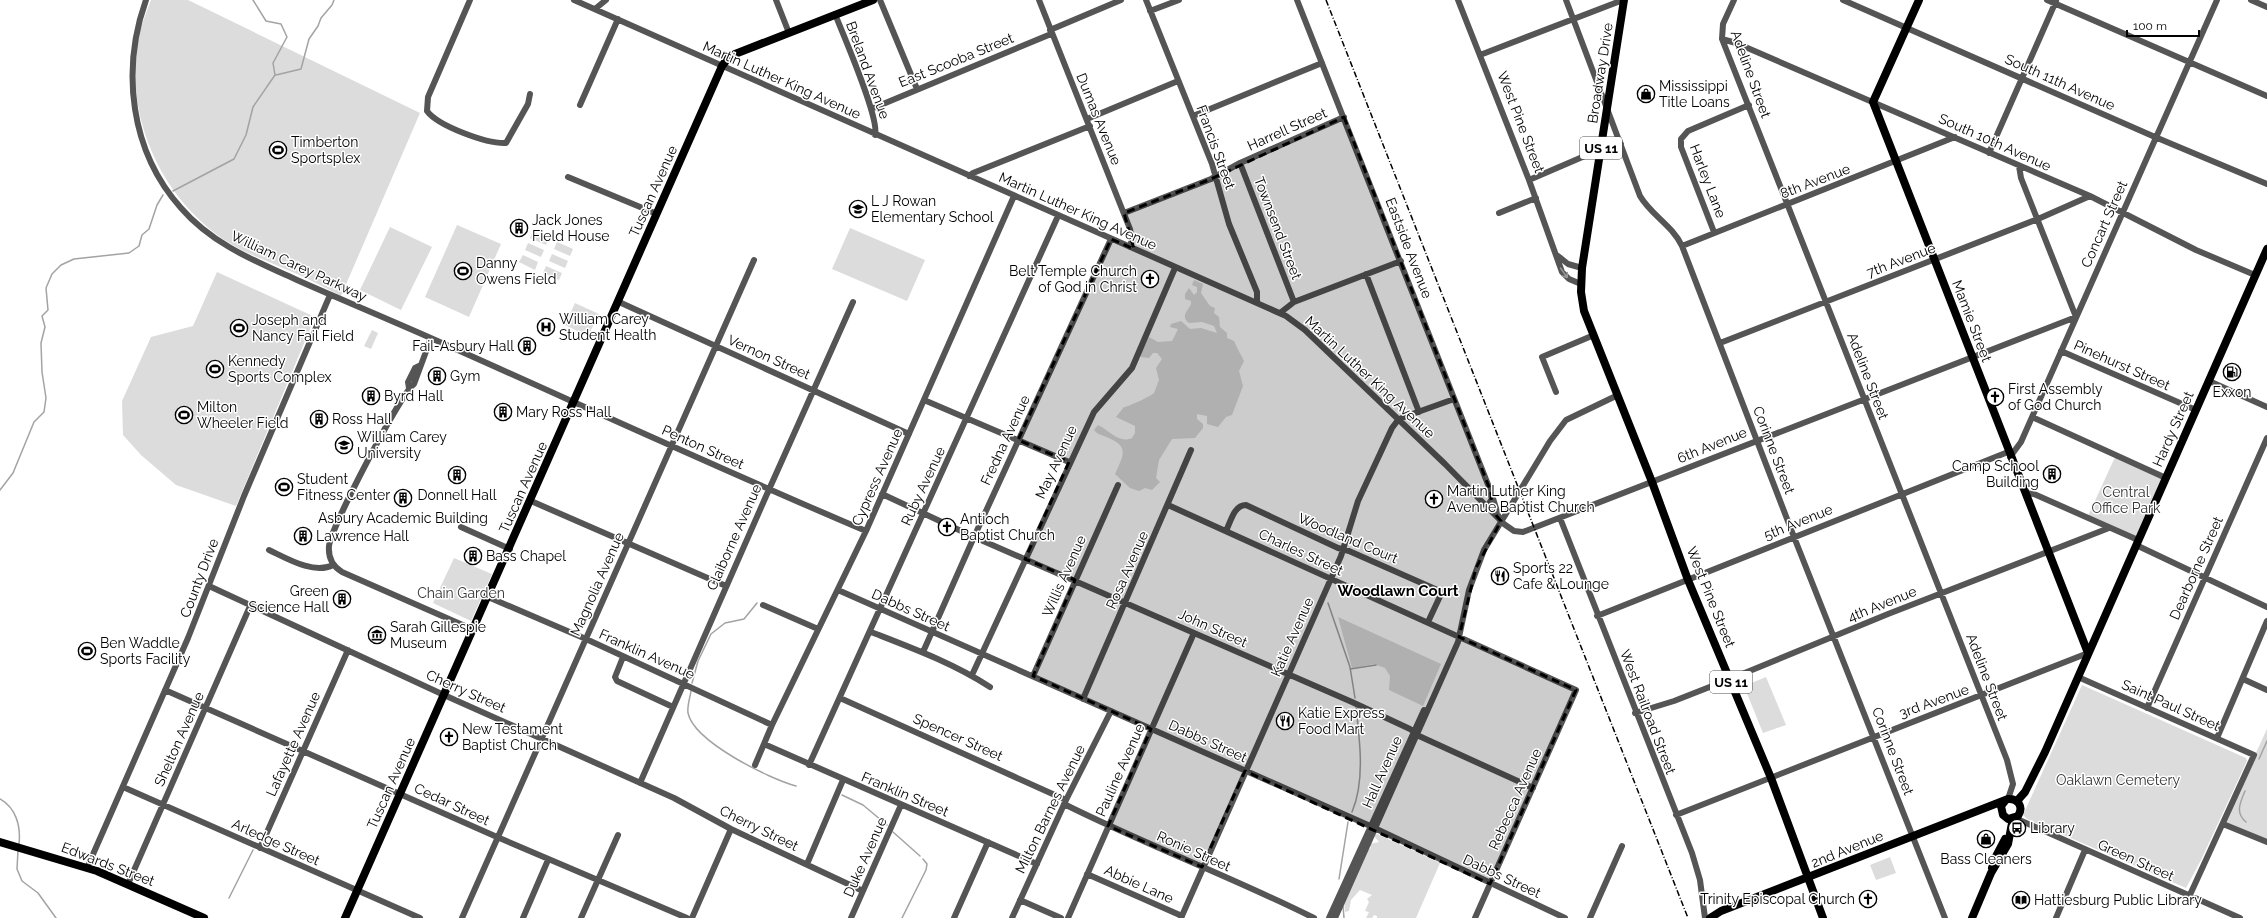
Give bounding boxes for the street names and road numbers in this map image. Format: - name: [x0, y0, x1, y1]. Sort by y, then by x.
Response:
- street label: Breland Avenue: [843, 19, 893, 121]
- street label: Broadway Drive: [1584, 22, 1616, 124]
- street label: Adeline Street: [1728, 28, 1774, 120]
- street label: East Scooba Street: [896, 30, 1016, 90]
- street label: Martin Luther King Avenue: [701, 38, 863, 122]
- street label: South 11th Avenue: [2003, 51, 2117, 113]
- street label: West Pine Street: [1494, 69, 1548, 175]
- street label: Dumas Avenue: [1073, 71, 1125, 167]
- street label: Francis Street: [1193, 103, 1239, 191]
- street label: Harrell Street: [1245, 104, 1329, 154]
- street label: South 10th Avenue: [1936, 110, 2054, 174]
- road number: US 11: [1580, 137, 1622, 159]
- street label: Harley Lane: [1687, 142, 1729, 220]
- street label: Tuscan Avenue: [626, 143, 680, 239]
- street label: 8th Avenue: [1778, 160, 1852, 202]
- street label: Martin Luther King Avenue: [997, 169, 1159, 253]
- street label: Townsend Street: [1251, 174, 1305, 282]
- street label: Concart Street: [2078, 178, 2130, 270]
- street label: Eastside Avenue: [1382, 195, 1436, 301]
- street label: William Carey Parkway: [229, 227, 370, 305]
- street label: 7th Avenue: [1864, 240, 1938, 280]
- street label: Mamie Street: [1949, 278, 1995, 364]
- street label: Martin Luther King Avenue: [1302, 313, 1438, 441]
- street label: Adeline Street: [1844, 330, 1892, 422]
- street label: Vernon Street: [725, 332, 813, 382]
- street label: Pinehurst Street: [2072, 337, 2173, 393]
- street label: Hardy Street: [2149, 389, 2197, 469]
- street label: Fredna Avenue: [977, 392, 1033, 488]
- street label: Corinne Street: [1750, 404, 1798, 496]
- street label: Penton Street: [659, 422, 747, 472]
- street label: May Avenue: [1032, 423, 1080, 501]
- street label: 6th Avenue: [1675, 424, 1749, 466]
- street label: Cypress Avenue: [848, 426, 906, 528]
- street label: Tuscan Avenue: [496, 439, 550, 535]
- street label: Ruby Avenue: [898, 444, 948, 528]
- street label: Claiborne Avenue: [703, 481, 765, 593]
- street label: 5th Avenue: [1761, 501, 1835, 543]
- street label: Woodland Court: [1296, 510, 1401, 566]
- street label: Dearborne Street: [2166, 514, 2226, 622]
- street label: Charles Street: [1256, 525, 1346, 579]
- street label: Rosa Avenue: [1103, 528, 1151, 612]
- street label: Magnolia Avenue: [567, 530, 627, 638]
- street label: Willis Avenue: [1039, 533, 1089, 619]
- street label: County Drive: [177, 536, 221, 620]
- street label: West Pine Street: [1683, 544, 1739, 650]
- street label: 4th Avenue: [1845, 583, 1919, 625]
- street label: Dabbs Street: [869, 586, 953, 635]
- street label: Katie Avenue: [1267, 595, 1317, 679]
- street label: John Street: [1176, 606, 1250, 650]
- street label: Franklin Avenue: [597, 626, 697, 682]
- street label: Adeline Street: [1963, 631, 2011, 723]
- street label: West Railroad Street: [1617, 647, 1679, 777]
- street label: Cherry Street: [424, 666, 509, 716]
- road number: US 11: [1710, 671, 1752, 693]
- street label: Saint Paul Street: [2119, 676, 2223, 734]
- street label: 3rd Avenue: [1897, 681, 1971, 721]
- street label: Shelton Avenue: [151, 689, 207, 789]
- street label: Lafayette Avenue: [263, 689, 323, 799]
- street label: Corinne Street: [1869, 705, 1917, 797]
- street label: Spencer Street: [911, 710, 1006, 764]
- street label: Dabbs Street: [1166, 717, 1250, 766]
- street label: Pauline Avenue: [1092, 721, 1148, 819]
- street label: Hall Avenue: [1359, 733, 1405, 811]
- street label: Tuscan Avenue: [364, 735, 418, 831]
- street label: Milton Barnes Avenue: [1012, 742, 1088, 876]
- street label: Rebecca Avenue: [1485, 746, 1545, 852]
- street label: Franklin Street: [859, 768, 951, 820]
- street label: Cedar Street: [412, 780, 492, 829]
- street label: Cherry Street: [717, 802, 801, 854]
- street label: Arledge Street: [230, 815, 323, 869]
- street label: Duke Avenue: [840, 815, 890, 899]
- street label: 2nd Avenue: [1809, 827, 1885, 871]
- street label: Ronie Street: [1155, 828, 1234, 875]
- street label: Green Street: [2095, 836, 2177, 884]
- street label: Edwards Street: [59, 839, 157, 889]
- street label: Dabbs Street: [1461, 851, 1544, 901]
- street label: Abbie Lane: [1102, 862, 1176, 906]

